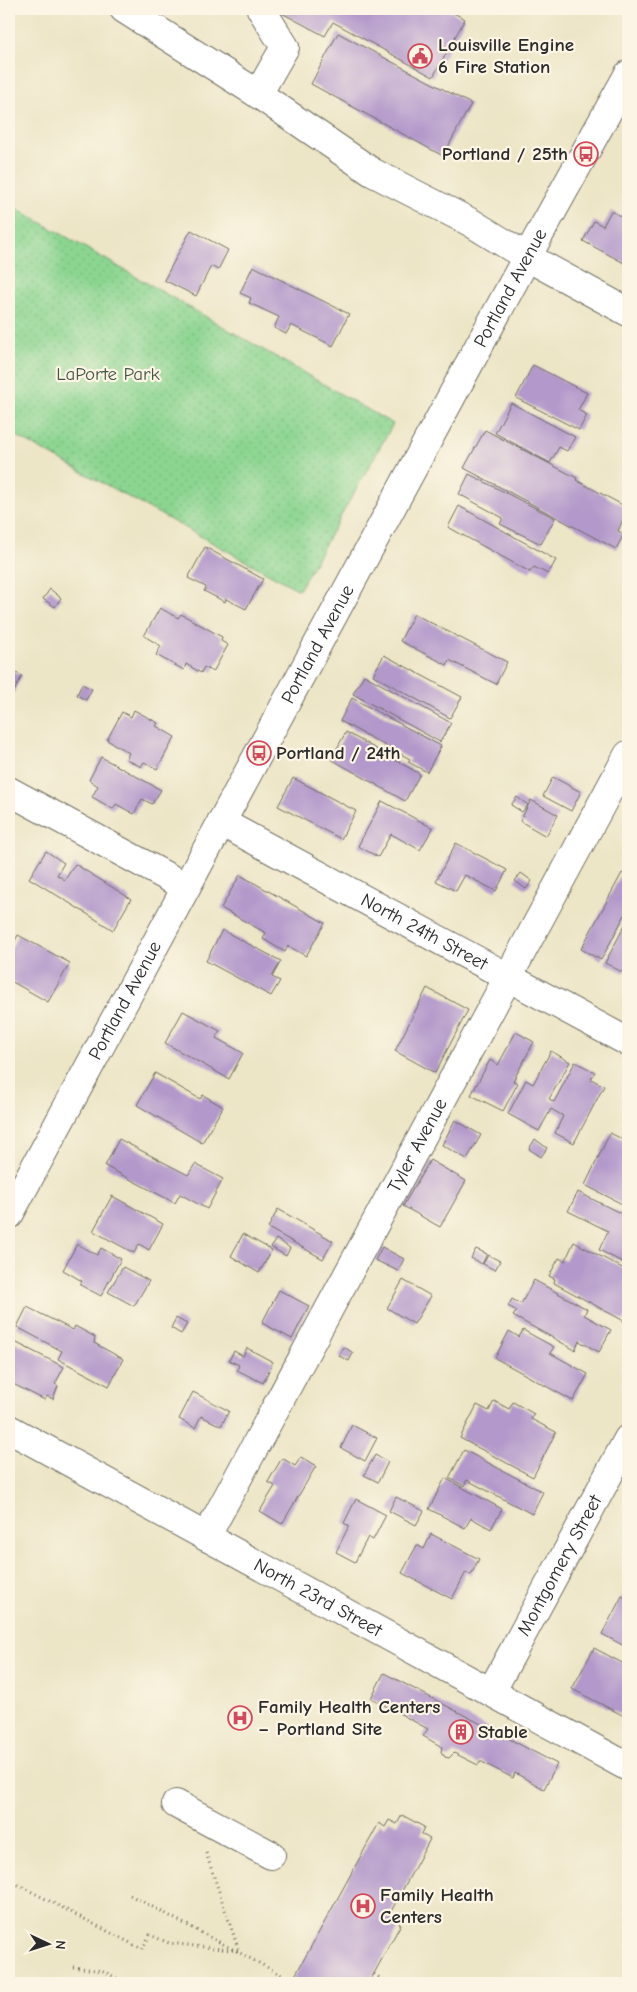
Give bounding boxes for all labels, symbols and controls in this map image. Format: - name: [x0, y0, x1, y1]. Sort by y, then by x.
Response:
- place label: Louisville Engine 6 Fire Station: [438, 34, 574, 78]
- public building icon: Louisville Engine 6 Fire Station: [407, 43, 433, 69]
- bus stop icon: Portland / 25th: [573, 141, 599, 167]
- place label: Portland / 25th: [442, 143, 568, 165]
- street label: Portland Avenue: [469, 225, 552, 351]
- park label: LaPorte Park: [56, 363, 161, 385]
- street label: Portland Avenue: [277, 581, 359, 707]
- bus stop icon: Portland / 24th: [246, 740, 272, 766]
- place label: Portland / 24th: [276, 742, 401, 764]
- street label: North 24th Street: [357, 889, 492, 975]
- street label: Portland Avenue: [84, 937, 166, 1064]
- street label: Tyler Avenue: [383, 1094, 452, 1196]
- street label: Montgomery Street: [513, 1491, 607, 1640]
- street label: North 23rd Street: [250, 1554, 386, 1642]
- place label: Family Health Centers – Portland Site: [258, 1696, 440, 1740]
- hospital icon: Family Health Centers – Portland Site: [227, 1705, 253, 1731]
- building icon: Stable: [448, 1719, 474, 1745]
- place label: Stable: [478, 1721, 528, 1743]
- place label: Family Health Centers: [380, 1884, 494, 1928]
- hospital icon: Family Health Centers: [350, 1893, 376, 1919]
- north arrow: [22, 1920, 72, 1970]
- text: N: [52, 1940, 69, 1950]

